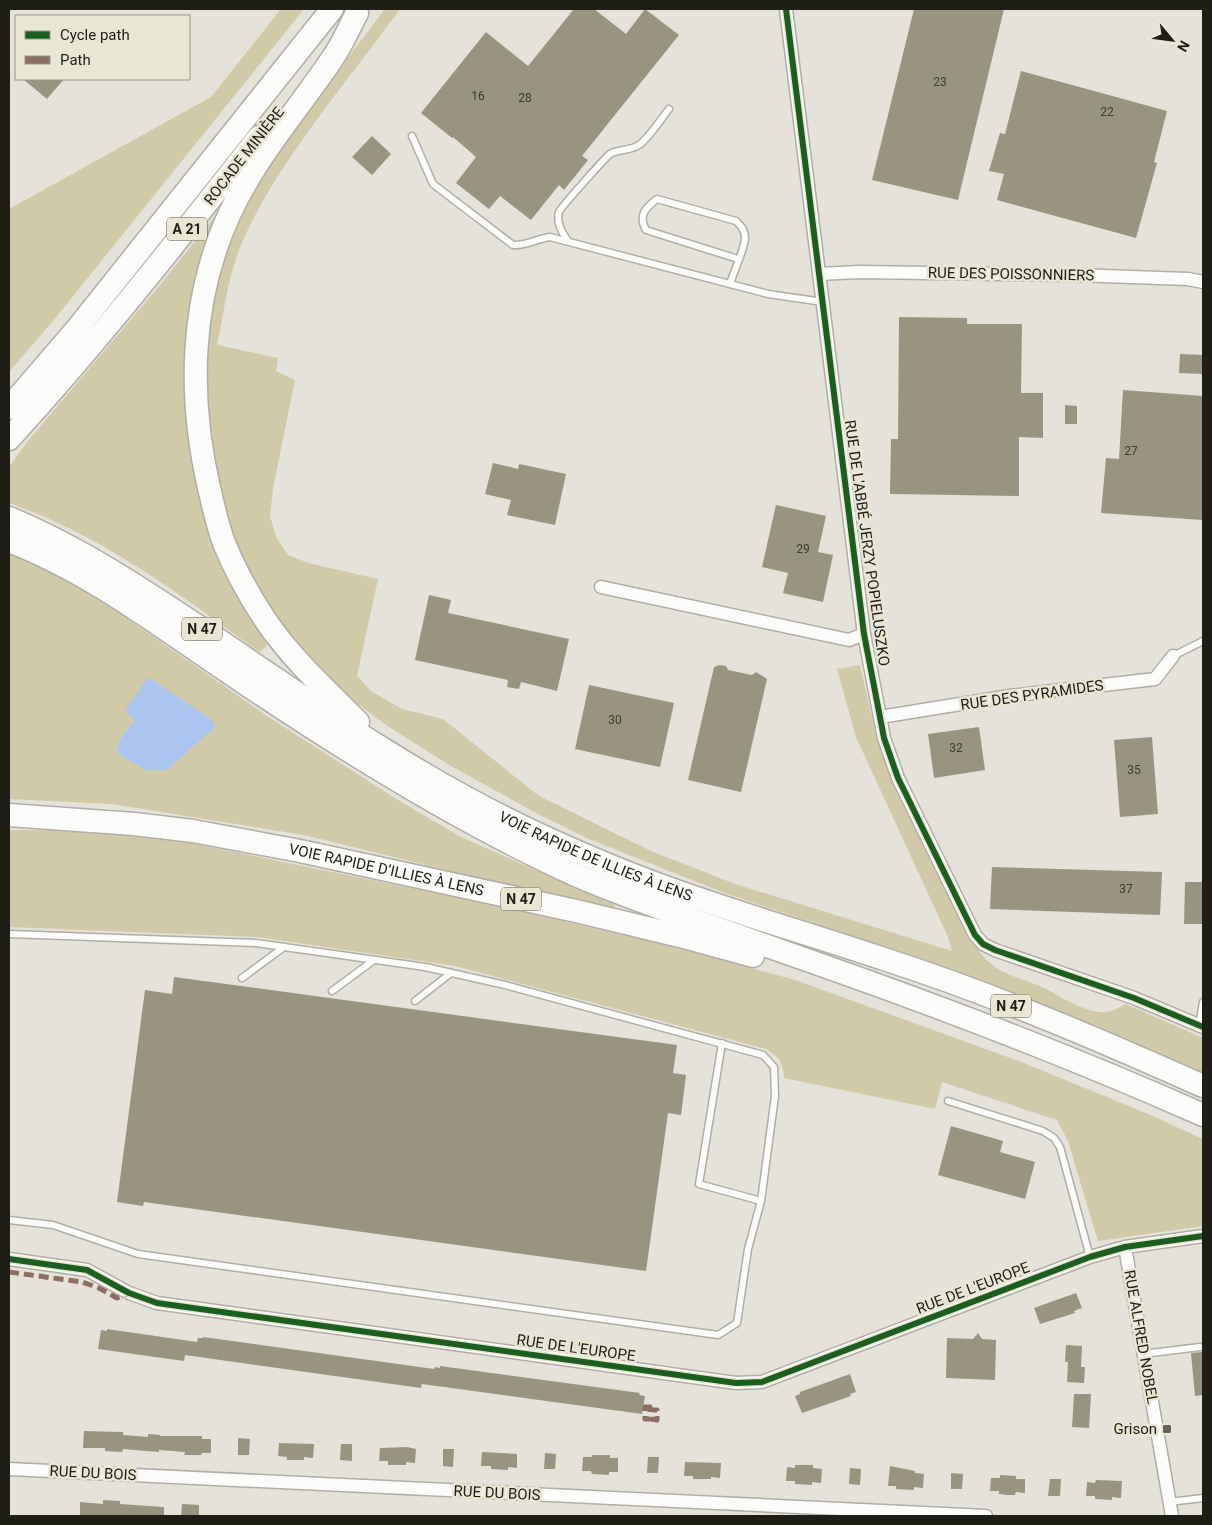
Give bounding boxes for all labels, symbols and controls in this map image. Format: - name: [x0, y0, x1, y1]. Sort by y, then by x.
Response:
- legend: [15, 15, 190, 80]
- north arrow: [1147, 15, 1197, 65]
- text: Cycle path: [60, 26, 130, 44]
- text: N: [1174, 38, 1193, 55]
- text: Path: [60, 51, 91, 69]
- house number: 23: [933, 75, 947, 89]
- house number: 16: [471, 89, 485, 103]
- house number: 28: [518, 91, 532, 105]
- street label: ROCADE MINIÈRE: [200, 103, 288, 209]
- house number: 22: [1100, 105, 1114, 119]
- road number: A 21: [167, 218, 207, 240]
- street label: RUE DES POISSONNIERS: [928, 264, 1094, 284]
- street label: RUE DE L'ABBÉ JERZY POPIELUSZKO: [841, 419, 893, 667]
- house number: 27: [1124, 444, 1138, 458]
- house number: 29: [796, 542, 810, 556]
- road number: N 47: [182, 618, 222, 640]
- street label: RUE DES PYRAMIDES: [959, 676, 1105, 714]
- house number: 30: [608, 713, 622, 727]
- house number: 32: [949, 741, 963, 755]
- house number: 35: [1127, 763, 1141, 777]
- street label: VOIE RAPIDE DE ILLIES À LENS: [496, 807, 695, 905]
- street label: VOIE RAPIDE D’ILLIES À LENS: [287, 840, 486, 900]
- house number: 37: [1119, 882, 1133, 896]
- road number: N 47: [501, 888, 541, 911]
- road number: N 47: [991, 994, 1031, 1018]
- street label: RUE DE L'EUROPE: [914, 1258, 1033, 1318]
- street label: RUE ALFRED NOBEL: [1120, 1269, 1162, 1405]
- street label: RUE DE L'EUROPE: [515, 1331, 637, 1365]
- place label: Grison: [1113, 1420, 1157, 1438]
- marker: Grison: [1161, 1423, 1173, 1435]
- street label: RUE DU BOIS: [49, 1462, 137, 1484]
- street label: RUE DU BOIS: [453, 1482, 541, 1504]

